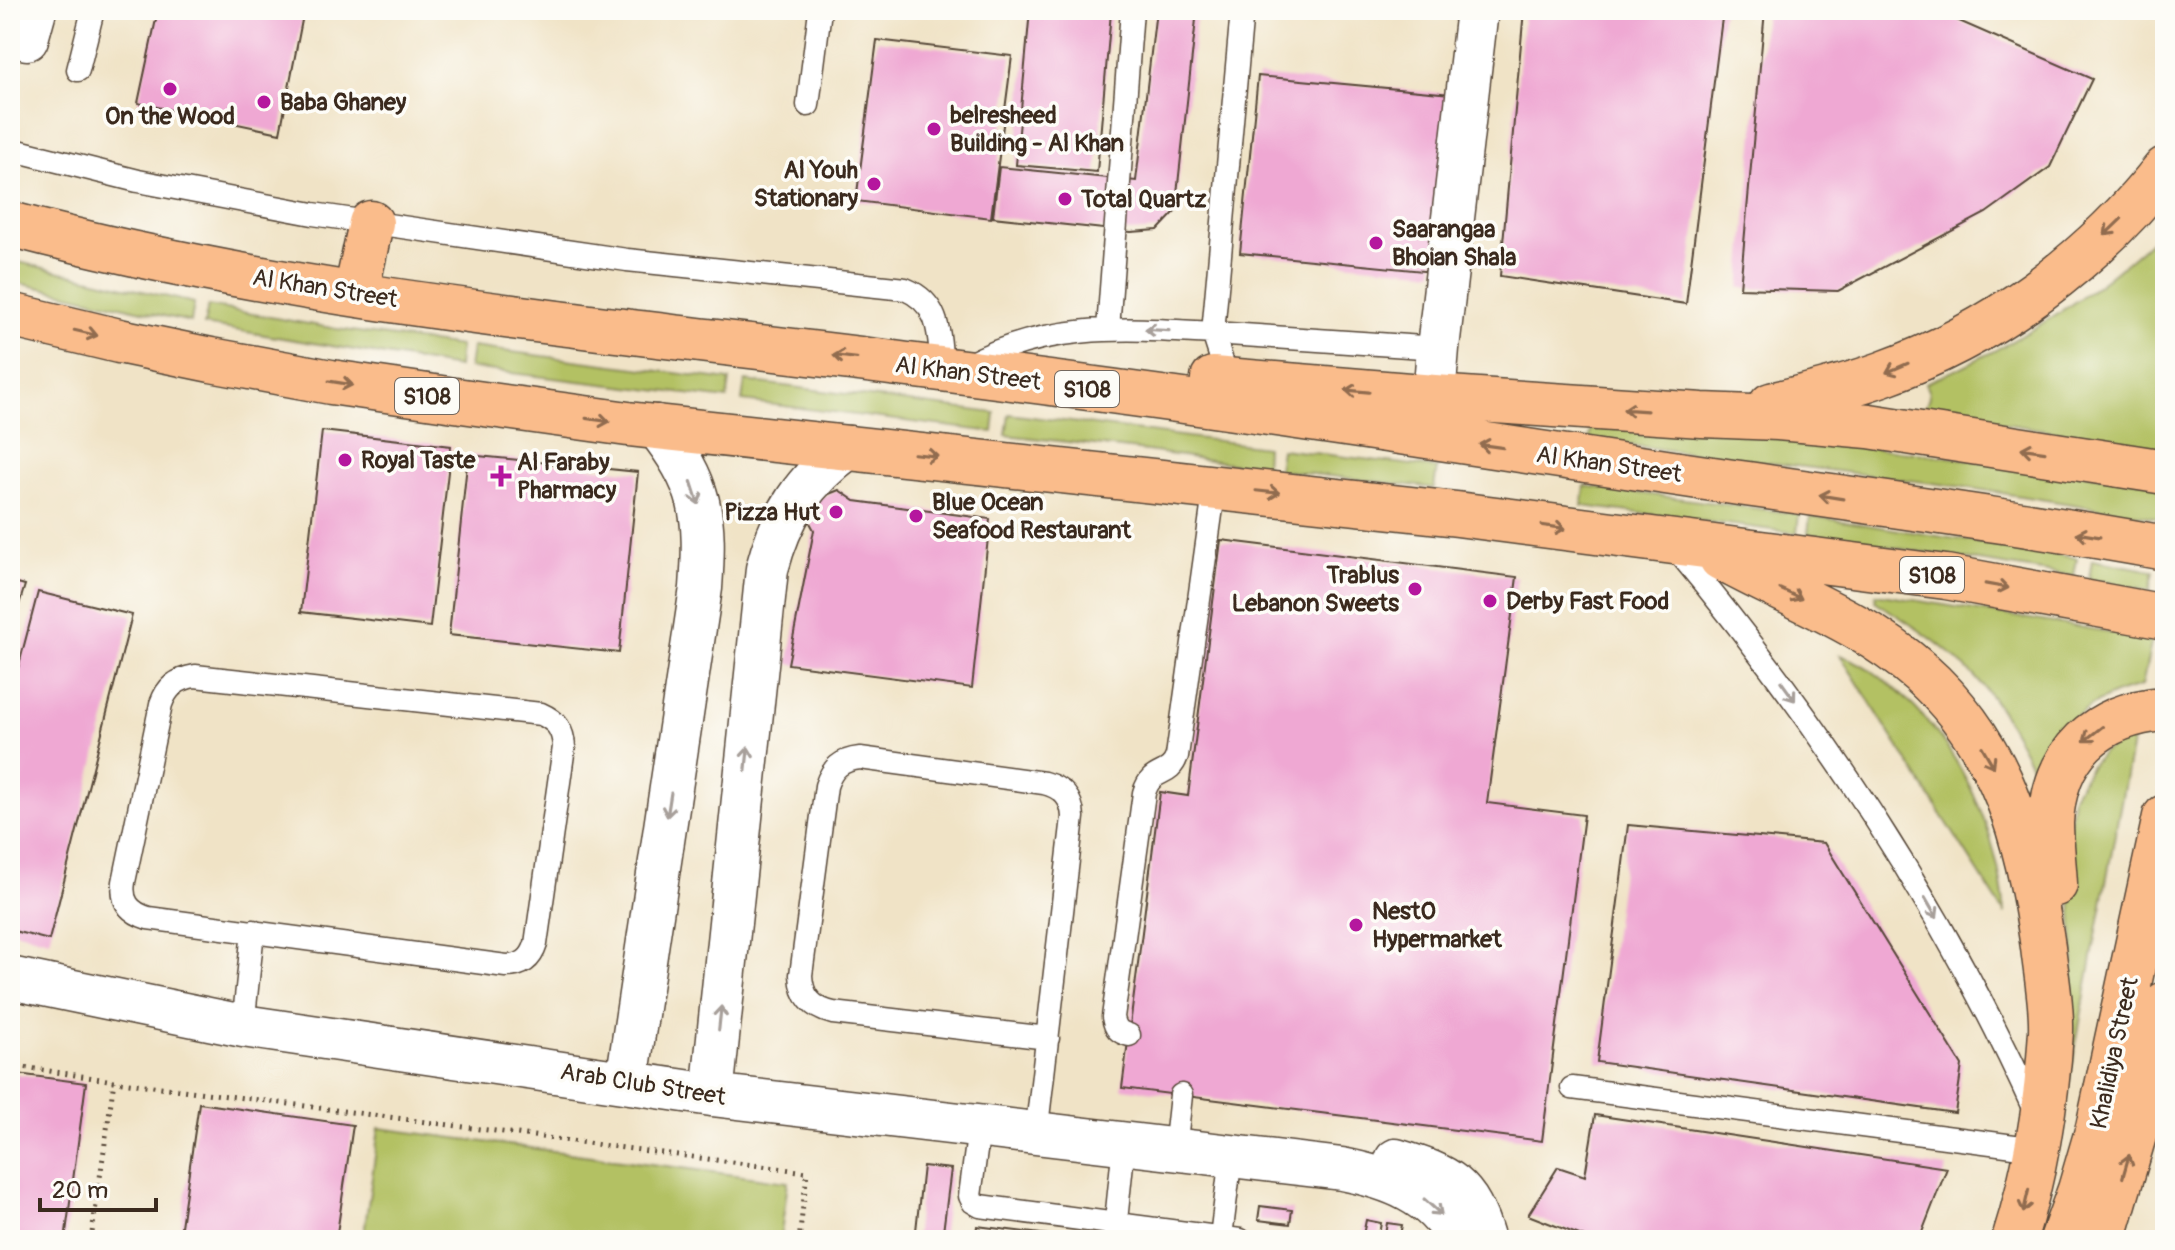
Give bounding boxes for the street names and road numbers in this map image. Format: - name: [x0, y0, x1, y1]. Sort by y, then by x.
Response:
- street label: Al Khan Street: [250, 263, 400, 314]
- street label: Al Khan Street: [893, 350, 1043, 397]
- road number: S108: [1055, 371, 1119, 407]
- road number: S108: [395, 378, 459, 414]
- street label: Al Khan Street: [1534, 440, 1684, 489]
- road number: S108: [1900, 557, 1964, 593]
- street label: Khalidiya Street: [2084, 974, 2145, 1132]
- street label: Arab Club Street: [558, 1057, 728, 1112]

